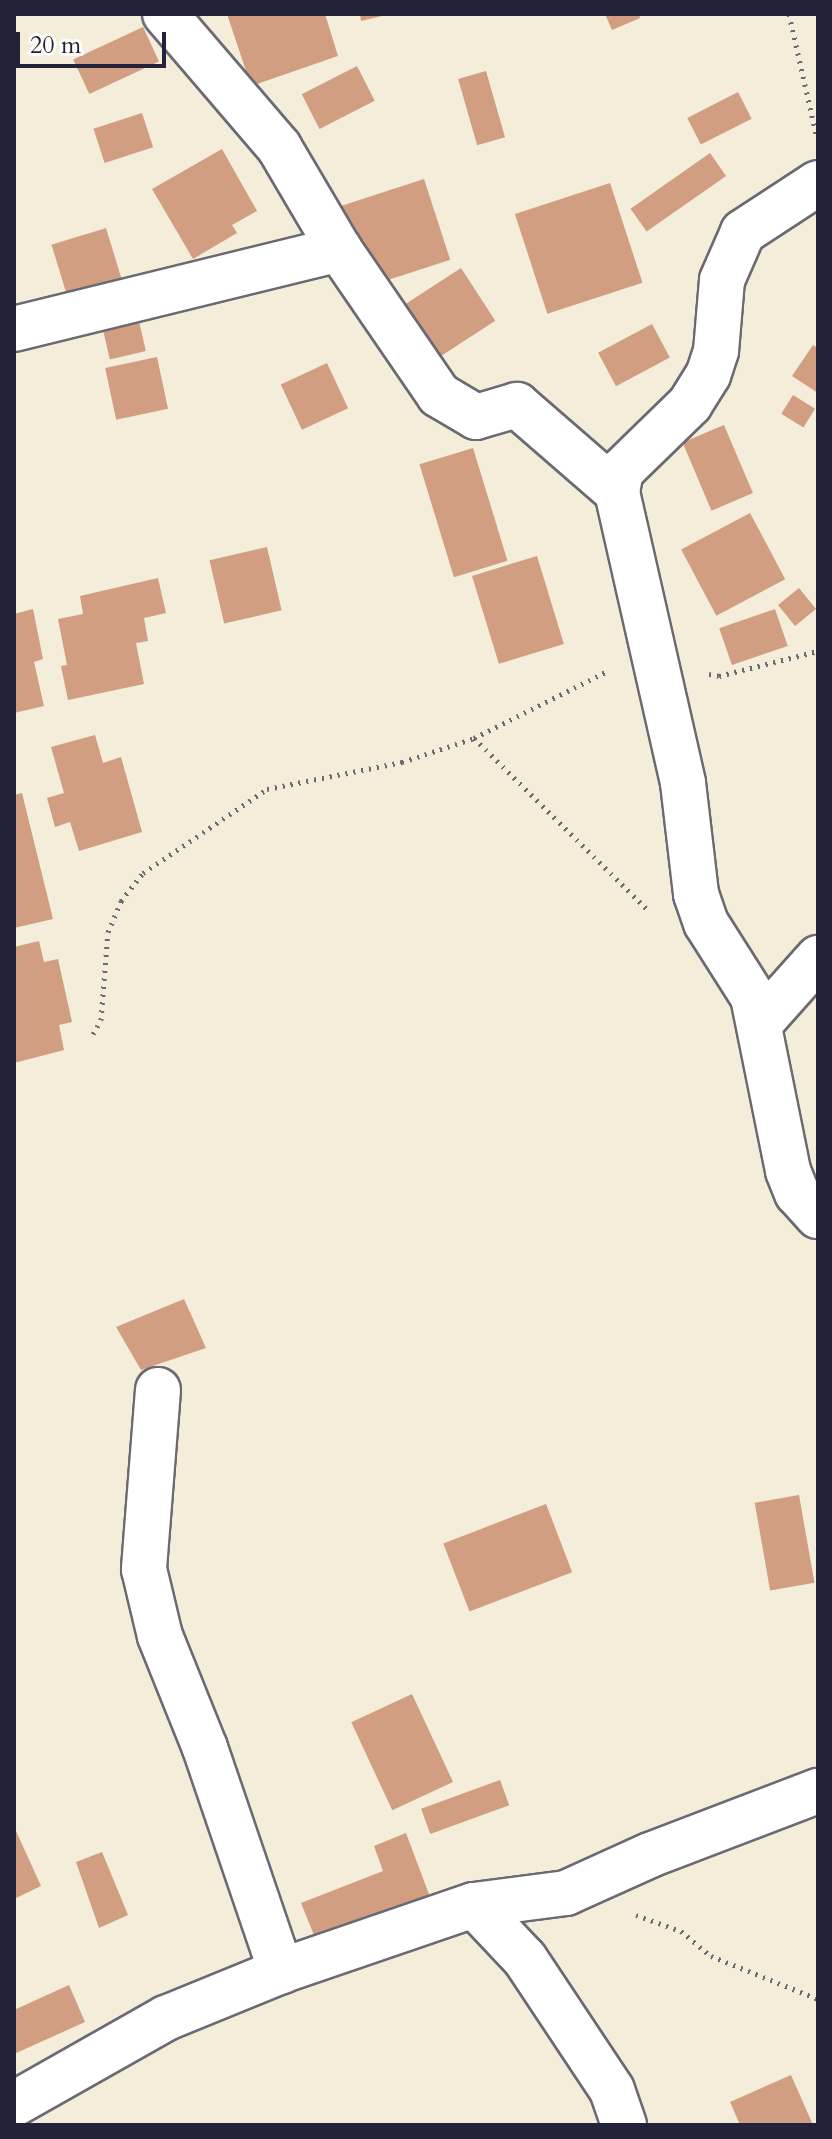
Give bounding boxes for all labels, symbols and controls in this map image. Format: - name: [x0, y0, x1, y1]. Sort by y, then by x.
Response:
- scale bar: [20, 16, 170, 66]
- text: 20 m: [30, 29, 81, 62]

